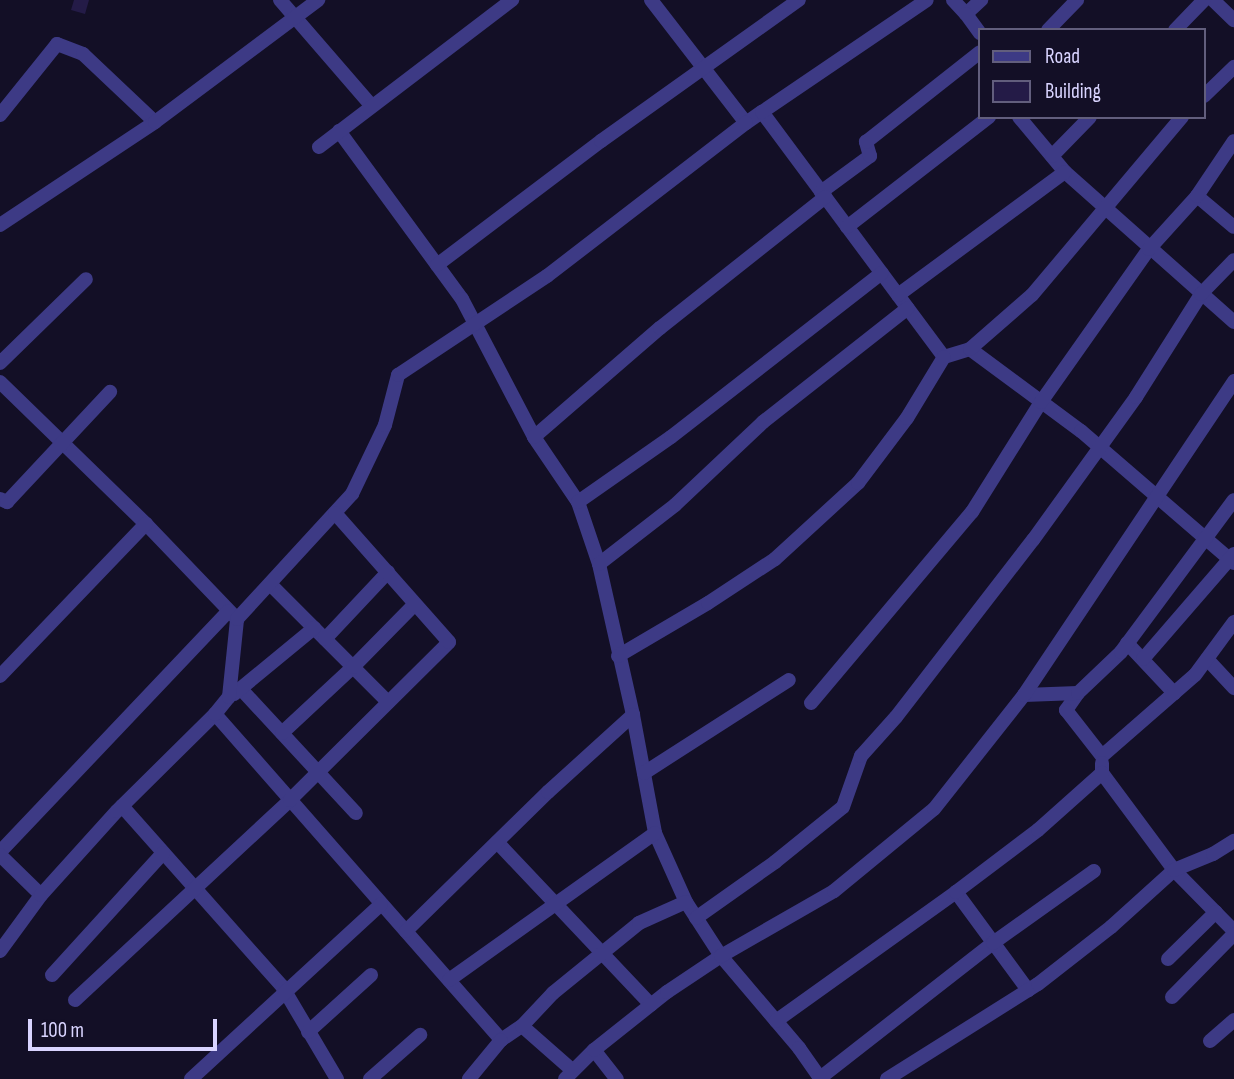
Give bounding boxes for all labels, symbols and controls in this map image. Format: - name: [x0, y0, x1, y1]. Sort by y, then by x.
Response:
- legend: [978, 28, 1206, 119]
- text: Road: [1045, 44, 1080, 69]
- text: Building: [1045, 79, 1101, 104]
- scale bar: [32, 1006, 220, 1050]
- text: 100 m: [41, 1018, 84, 1043]

